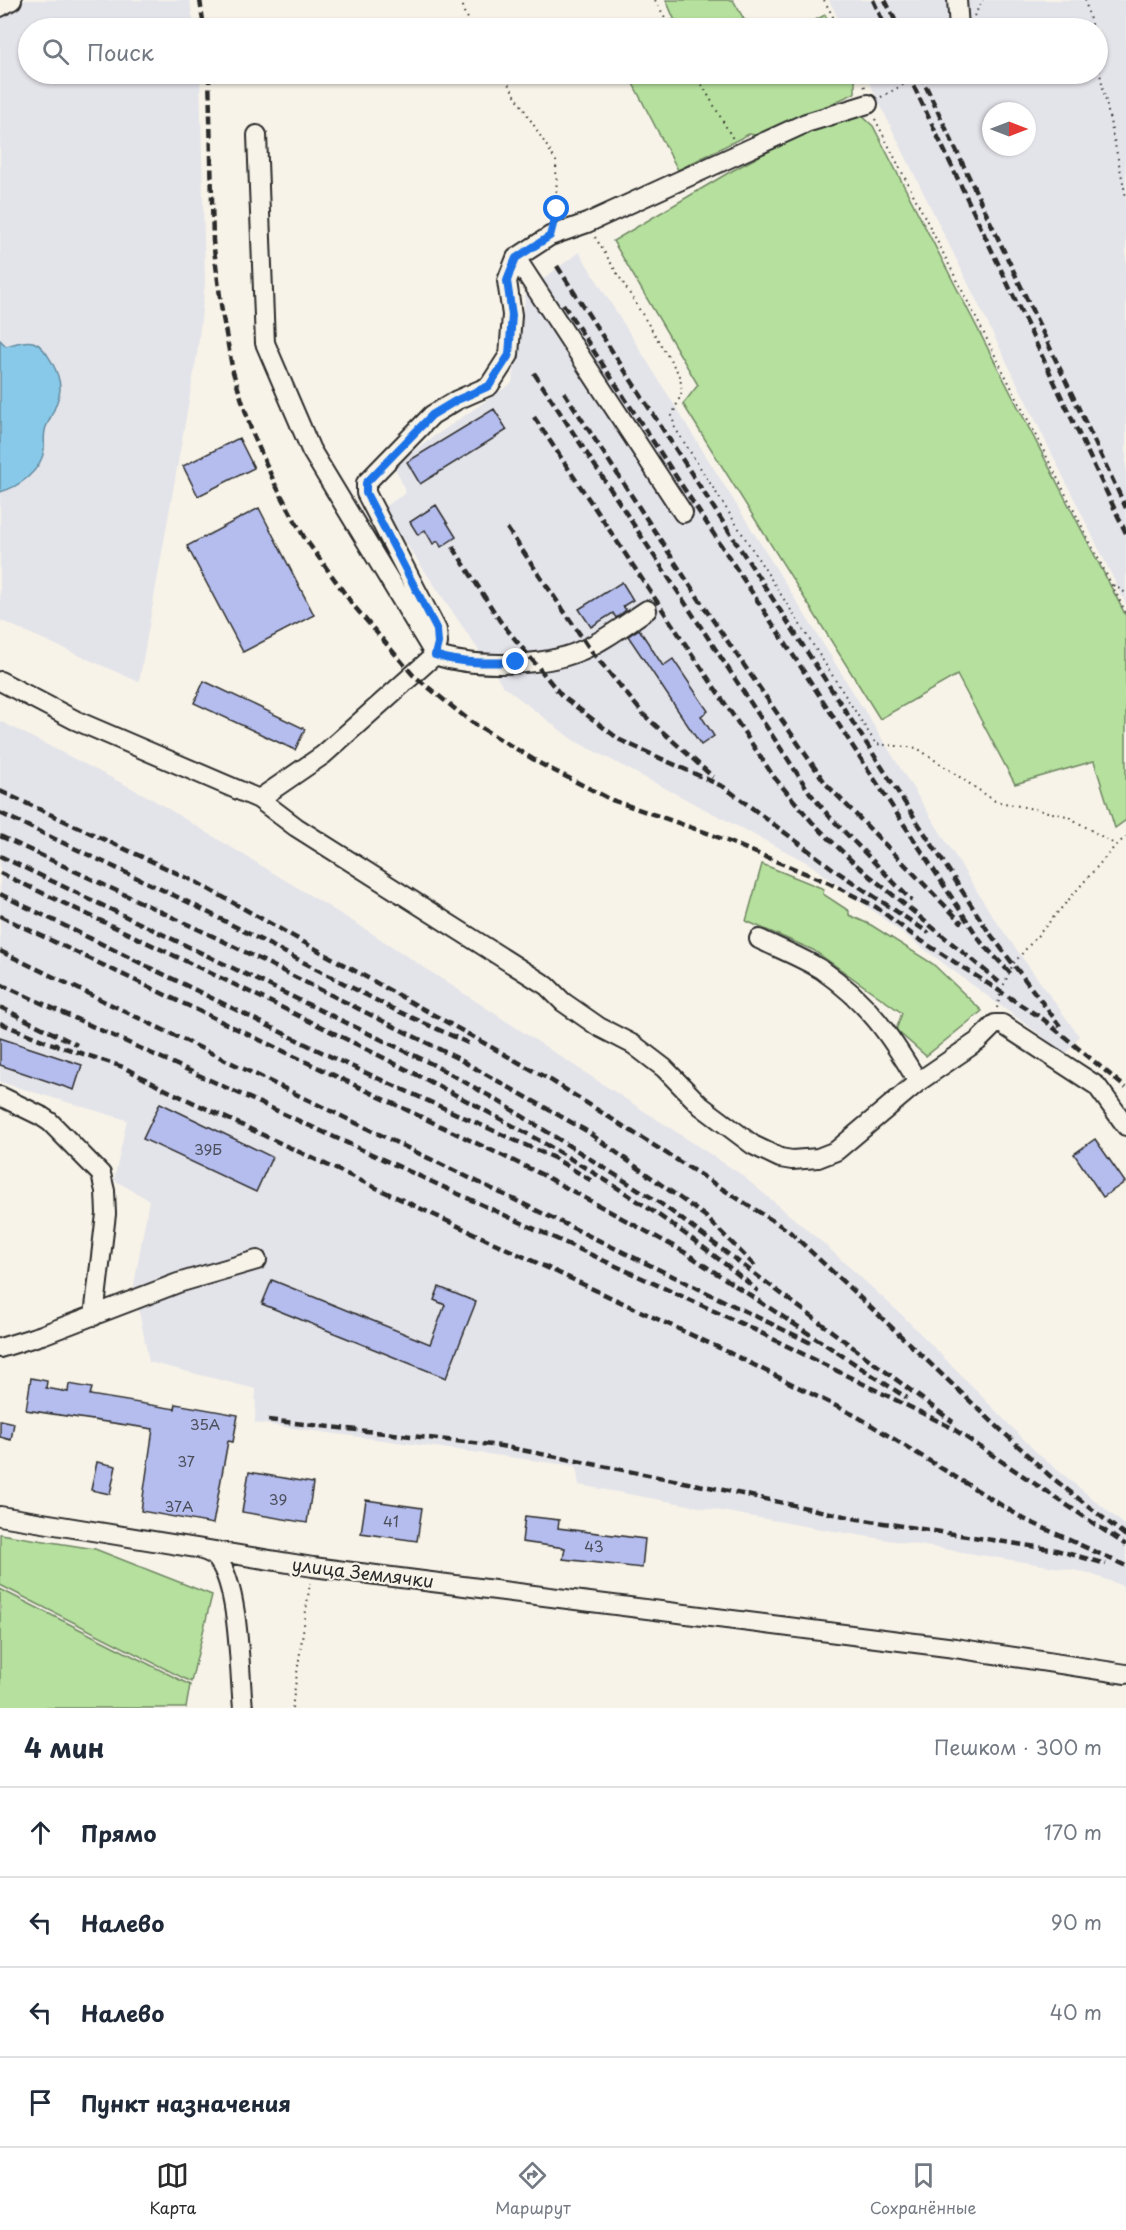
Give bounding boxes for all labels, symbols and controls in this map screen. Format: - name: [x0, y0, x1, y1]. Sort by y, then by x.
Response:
- search box: [18, 18, 1108, 84]
- icon: search: [39, 35, 72, 68]
- text: Поиск: [87, 35, 154, 68]
- north arrow: [982, 102, 1036, 156]
- route start: [543, 195, 569, 221]
- route end: [502, 648, 528, 674]
- house number: 39Б: [194, 1137, 222, 1160]
- house number: 35А: [190, 1412, 220, 1435]
- house number: 37: [177, 1449, 195, 1472]
- house number: 39: [269, 1487, 287, 1510]
- house number: 37А: [164, 1494, 194, 1517]
- house number: 41: [383, 1509, 399, 1532]
- house number: 43: [584, 1534, 604, 1557]
- street label: улица Землячки: [291, 1550, 435, 1594]
- text: 4 мин: [24, 1728, 105, 1767]
- text: Пешком · 300 m: [934, 1732, 1102, 1762]
- icon: ahead: [24, 1816, 57, 1849]
- text: Прямо: [81, 1816, 156, 1849]
- text: 170 m: [1044, 1817, 1102, 1847]
- icon: left: [24, 1906, 57, 1939]
- text: Налево: [81, 1906, 164, 1939]
- text: 90 m: [1051, 1907, 1102, 1937]
- icon: left: [24, 1996, 57, 2029]
- text: Налево: [81, 1996, 164, 2029]
- text: 40 m: [1050, 1997, 1102, 2027]
- icon: arrive: [24, 2086, 57, 2119]
- text: Пункт назначения: [81, 2086, 291, 2119]
- tab: Карта: [149, 2159, 196, 2219]
- tab: Маршрут: [495, 2159, 571, 2219]
- tab: Сохранённые: [870, 2159, 977, 2219]

